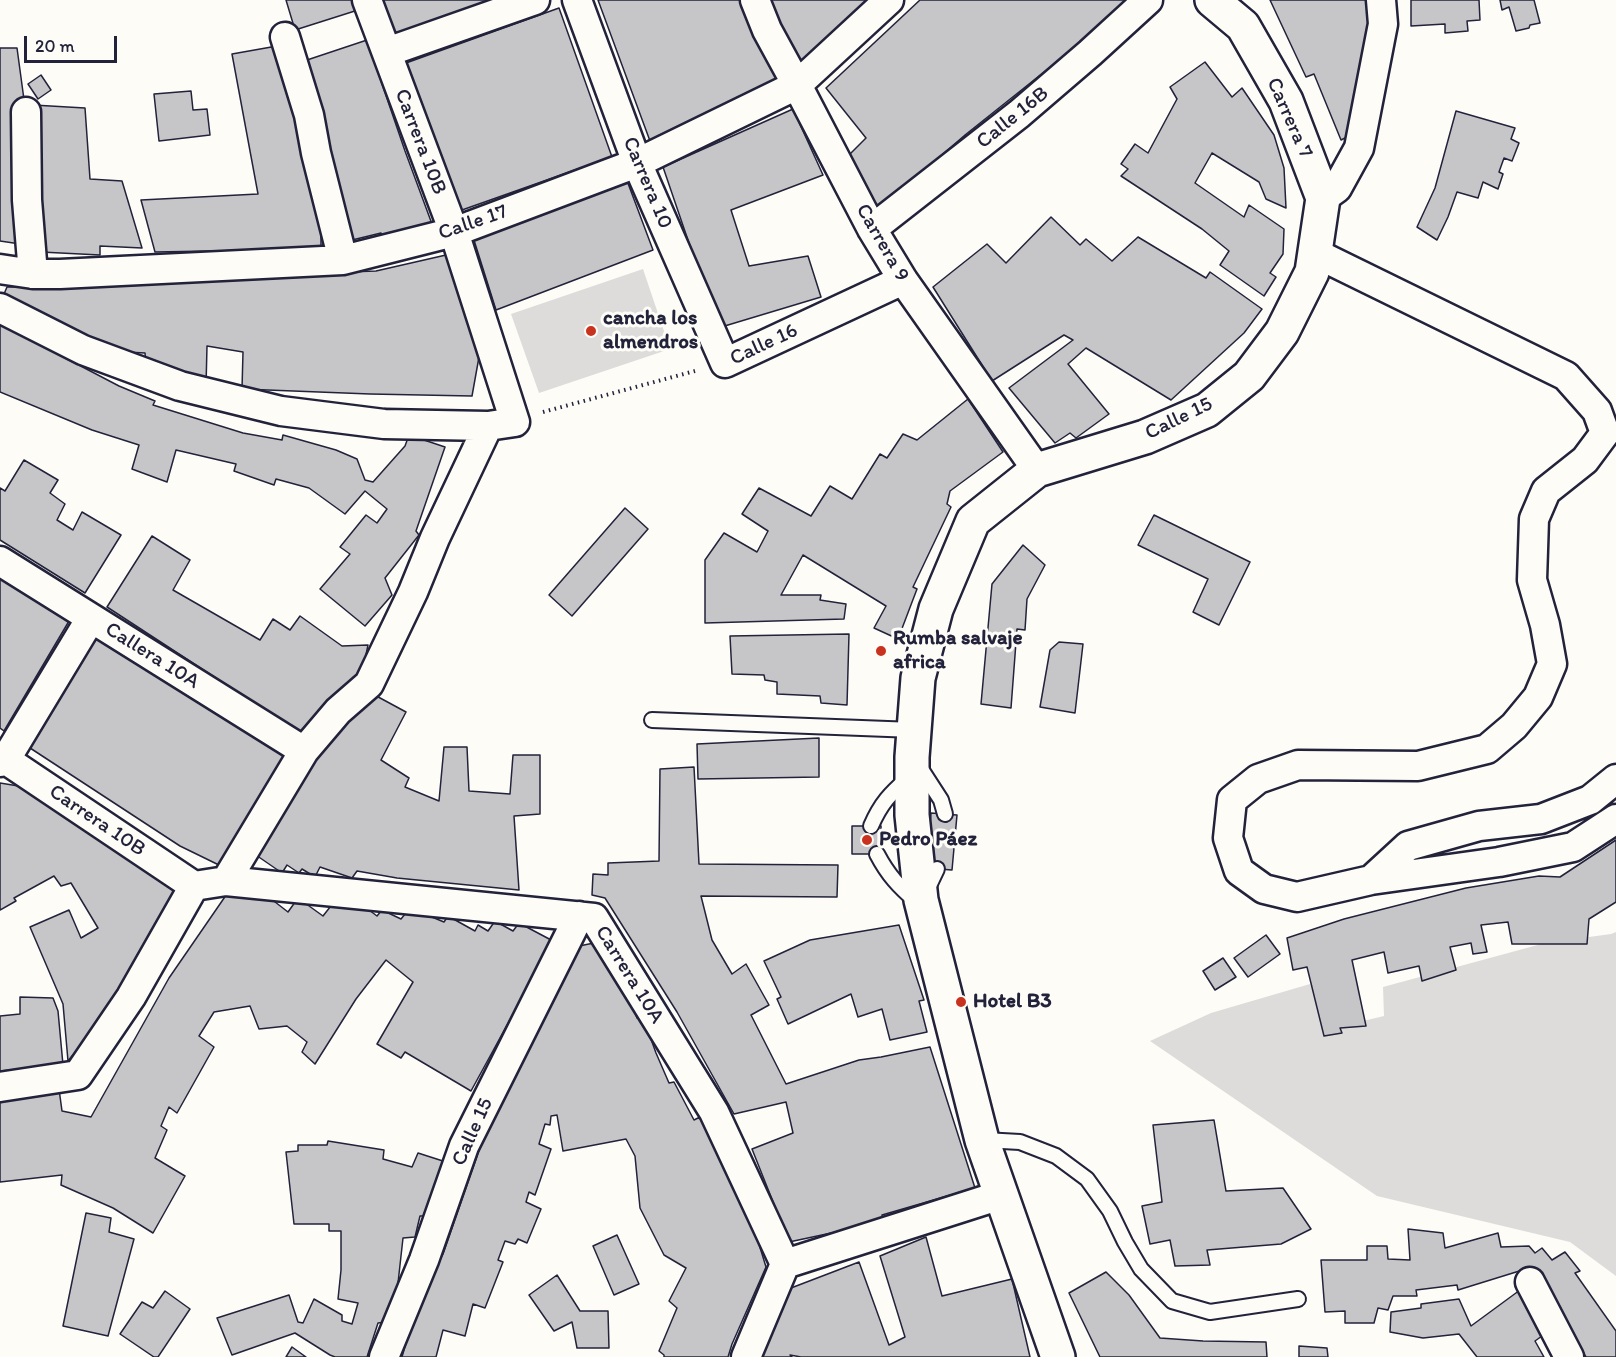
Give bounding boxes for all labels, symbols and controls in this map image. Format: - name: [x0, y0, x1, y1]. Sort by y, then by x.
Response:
- scale bar: [27, 24, 120, 62]
- text: 20 m: [35, 35, 75, 57]
- street label: Carrera 7: [1260, 74, 1318, 162]
- street label: Calle 16B: [972, 81, 1054, 155]
- street label: Carrera 10B: [388, 86, 452, 198]
- street label: Carrera 10: [616, 133, 678, 233]
- street label: Calle 17: [435, 199, 511, 247]
- street label: Carrera 9: [850, 200, 914, 286]
- place label: cancha los almendros: [603, 306, 698, 356]
- street label: Calle 16: [726, 318, 802, 372]
- marker: cancha los almendros: [584, 324, 598, 338]
- street label: Calle 15: [1141, 392, 1217, 446]
- street label: Callera 10A: [100, 617, 204, 695]
- place label: Rumba salvaje africa: [893, 626, 1023, 676]
- marker: Rumba salvaje africa: [874, 644, 888, 658]
- street label: Carrera 10B: [44, 780, 150, 862]
- place label: Pedro Páez: [879, 827, 977, 853]
- marker: Pedro Páez: [860, 833, 874, 847]
- street label: Carrera 10A: [589, 921, 669, 1029]
- place label: Hotel B3: [973, 989, 1052, 1015]
- marker: Hotel B3: [954, 995, 968, 1009]
- street label: Calle 15: [447, 1094, 499, 1170]

